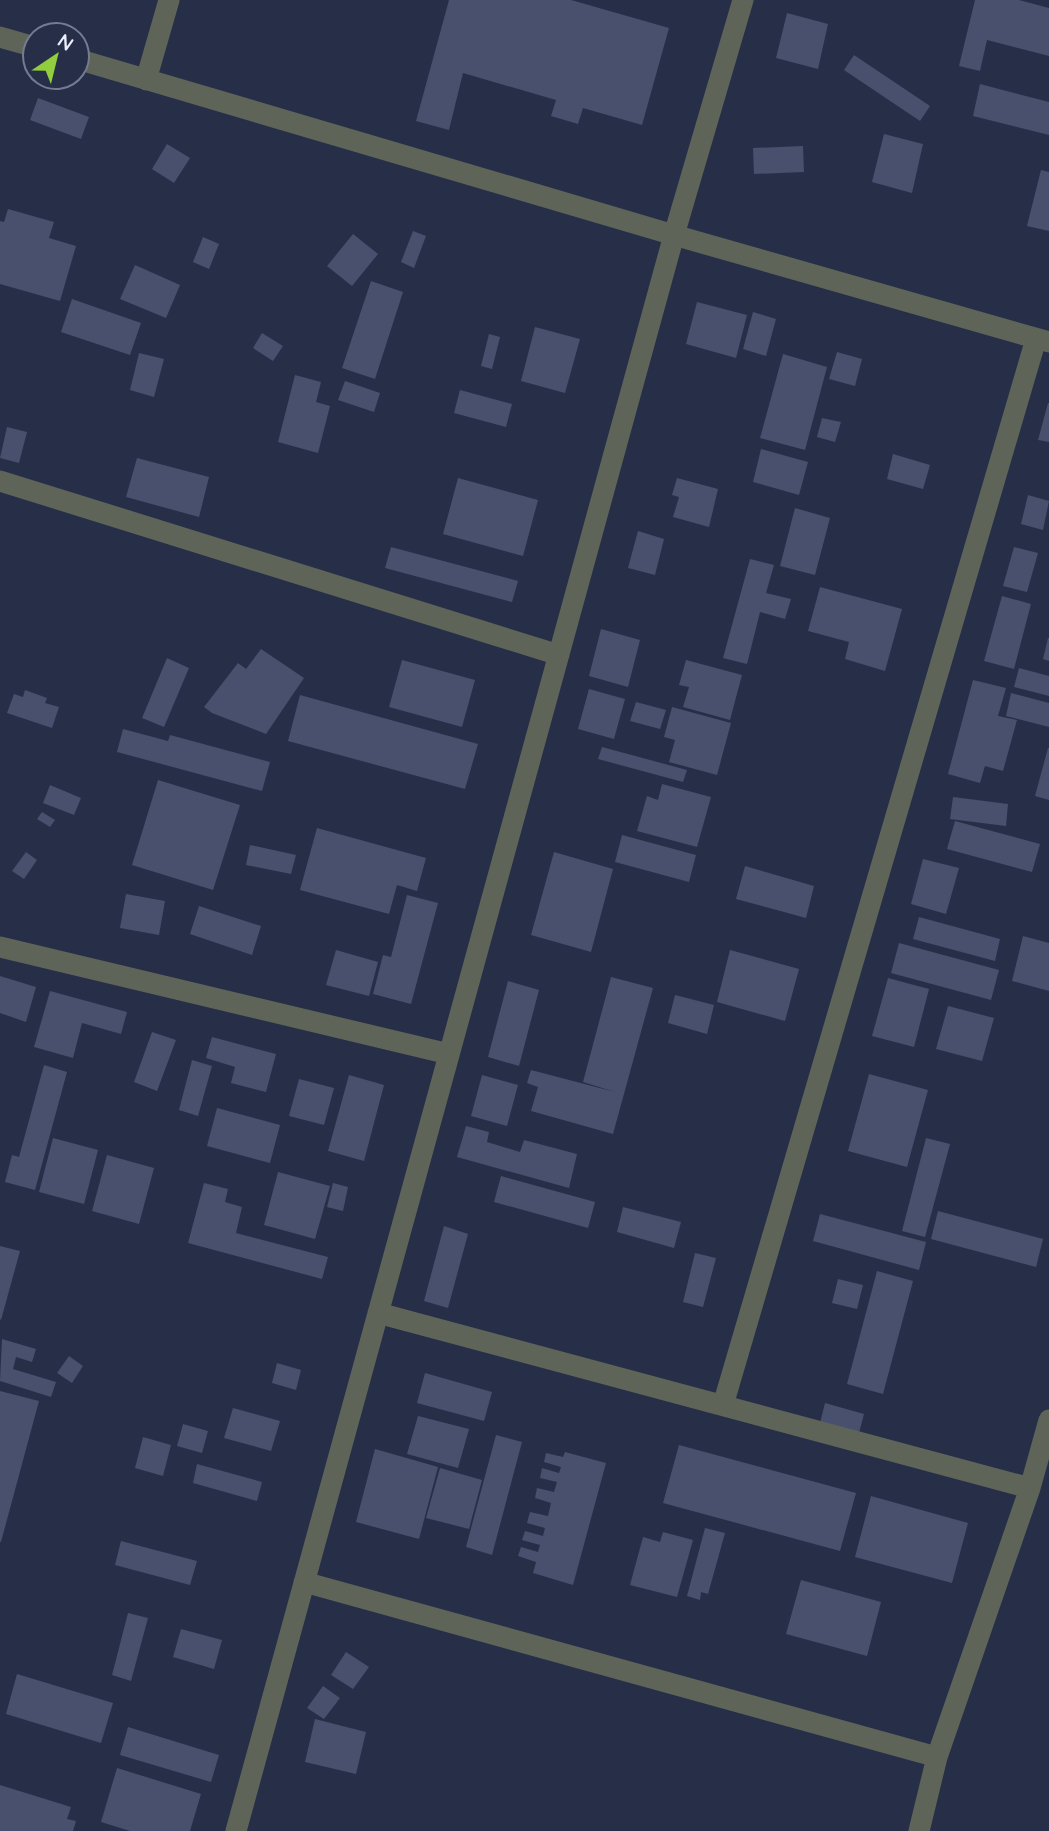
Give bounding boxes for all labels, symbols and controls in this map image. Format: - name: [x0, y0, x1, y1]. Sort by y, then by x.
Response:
- north arrow: [21, 21, 91, 91]
- text: N: [53, 28, 78, 56]

